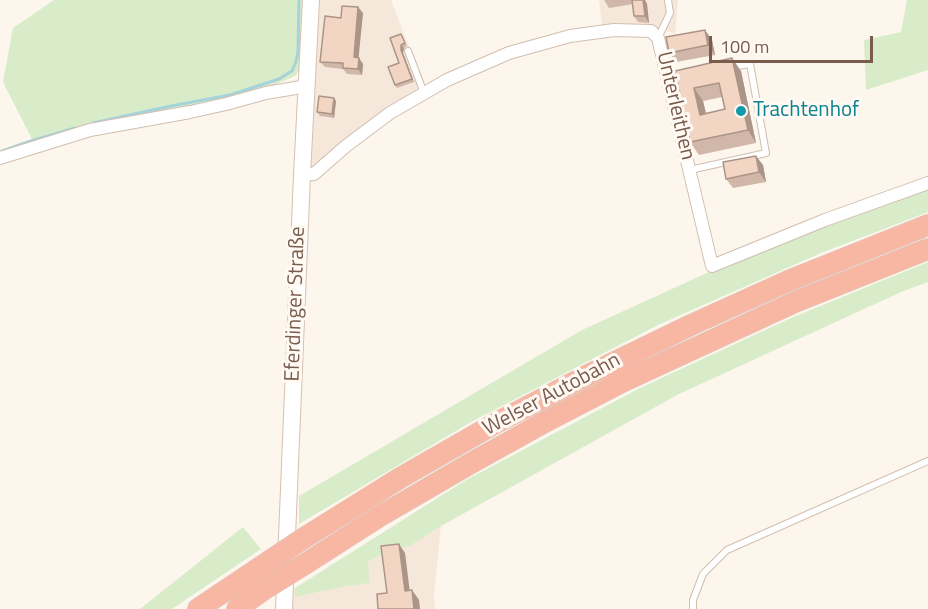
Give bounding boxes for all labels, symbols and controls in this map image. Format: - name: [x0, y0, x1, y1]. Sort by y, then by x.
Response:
- scale bar: [712, 24, 876, 62]
- text: 100 m: [720, 33, 769, 60]
- street label: Unterleithen: [650, 49, 700, 163]
- place label: Trachtenhof: [753, 98, 859, 124]
- marker: Trachtenhof: [734, 104, 748, 118]
- street label: Eferdinger Straße: [281, 226, 311, 382]
- street label: Welser Autobahn: [479, 348, 625, 442]

